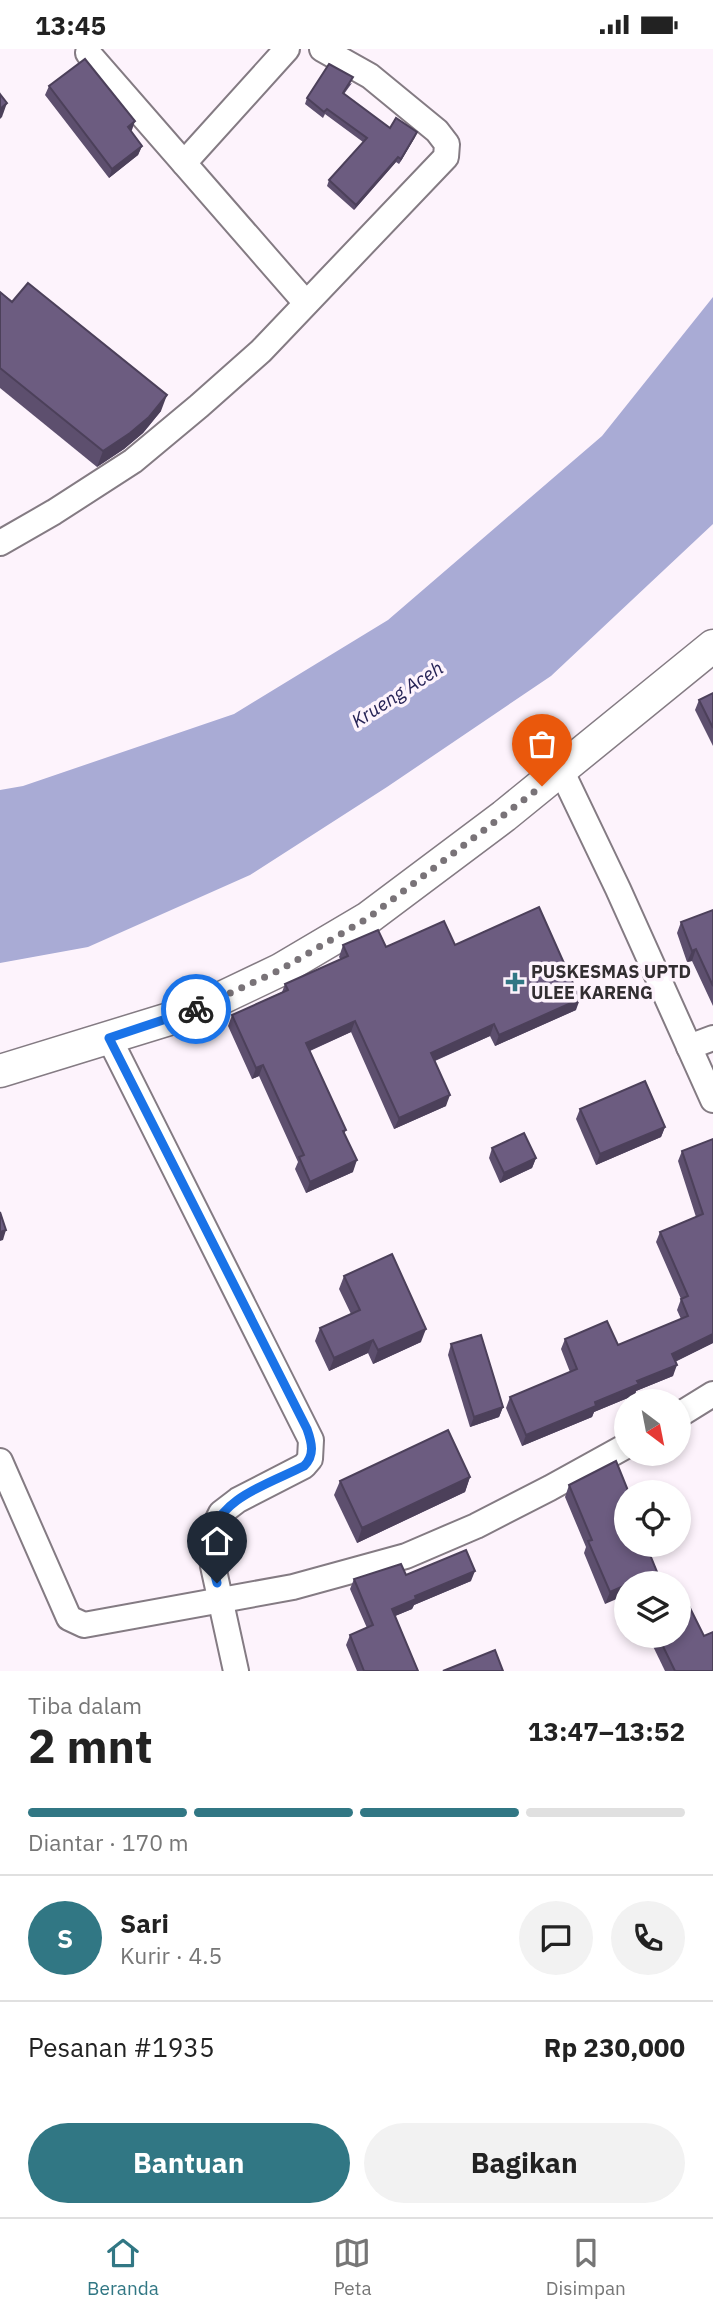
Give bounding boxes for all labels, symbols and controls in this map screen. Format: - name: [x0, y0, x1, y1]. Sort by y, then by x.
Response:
- text: 13:45: [35, 8, 106, 42]
- water label: Krueng Aceh: [347, 655, 447, 733]
- pin: [512, 714, 572, 786]
- icon: bag: [523, 725, 561, 763]
- place label: PUSKESMAS UPTD ULEE KARENG: [531, 960, 691, 1004]
- marker: PUSKESMAS UPTD ULEE KARENG: [505, 972, 525, 992]
- courier: [161, 974, 231, 1044]
- icon: bike: [177, 990, 215, 1028]
- north arrow: [614, 1389, 691, 1467]
- map controls: [614, 1389, 691, 1648]
- button: locate: [614, 1480, 691, 1557]
- pin: [187, 1511, 247, 1583]
- icon: home: [198, 1522, 236, 1560]
- button: layers: [614, 1571, 691, 1648]
- text: Tiba dalam: [28, 1690, 142, 1720]
- text: 13:47–13:52: [528, 1714, 685, 1748]
- text: 2 mnt: [28, 1716, 153, 1776]
- text: Diantar · 170 m: [28, 1827, 189, 1857]
- button: chat: [519, 1901, 593, 1975]
- button: phone: [611, 1901, 685, 1975]
- text: Sari: [120, 1906, 169, 1940]
- text: S: [57, 1921, 73, 1955]
- text: Kurir · 4.5: [120, 1940, 222, 1970]
- text: Pesanan #1935: [28, 2030, 215, 2064]
- text: Rp 230,000: [544, 2030, 685, 2064]
- button: Bantuan: [28, 2123, 350, 2203]
- button: Bagikan: [364, 2123, 685, 2203]
- tab: Beranda: [87, 2234, 159, 2300]
- tab: Peta: [333, 2234, 372, 2300]
- tab: Disimpan: [546, 2234, 626, 2300]

